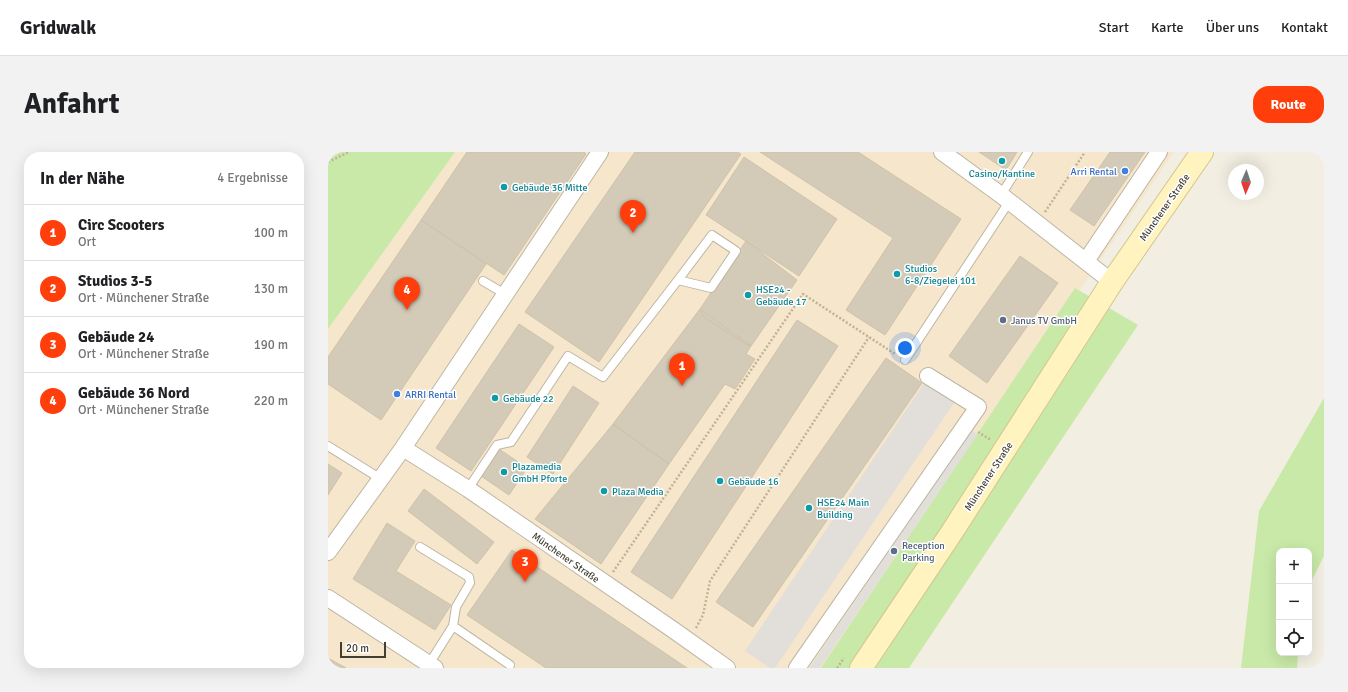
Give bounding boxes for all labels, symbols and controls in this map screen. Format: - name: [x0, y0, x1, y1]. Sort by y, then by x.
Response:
- text: Gridwalk: [20, 16, 96, 40]
- text: Start: [1099, 19, 1129, 36]
- text: Karte: [1151, 19, 1184, 36]
- text: Über uns: [1206, 19, 1259, 36]
- text: Kontakt: [1281, 19, 1328, 36]
- button: Route: [1253, 86, 1324, 123]
- text: Anfahrt: [24, 87, 120, 121]
- marker: Casino/Kantine: [997, 156, 1007, 166]
- north arrow: [1228, 164, 1264, 200]
- place label: Arri Rental: [1071, 166, 1117, 178]
- marker: Arri Rental: [1120, 166, 1130, 176]
- text: In der Nähe: [40, 168, 125, 189]
- place label: Casino/Kantine: [969, 168, 1035, 180]
- text: 4 Ergebnisse: [217, 170, 288, 186]
- street label: Münchener Straße: [1137, 172, 1193, 244]
- marker: Gebäude 36 Mitte: [499, 182, 509, 192]
- place label: Gebäude 36 Mitte: [512, 182, 587, 194]
- pin: 2: [620, 200, 646, 233]
- text: Circ Scooters: [78, 216, 164, 234]
- text: 1: [49, 225, 57, 241]
- text: 100 m: [254, 225, 288, 241]
- text: Ort: [78, 234, 96, 250]
- place label: Studios 6-8/Ziegelei 101: [905, 263, 976, 287]
- marker: Studios 6-8/Ziegelei 101: [892, 269, 902, 279]
- text: Studios 3-5: [78, 272, 152, 290]
- pin: 4: [394, 277, 420, 310]
- text: 2: [49, 281, 57, 297]
- text: 130 m: [254, 281, 288, 297]
- place label: HSE24 - Gebäude 17: [756, 284, 807, 308]
- text: Ort · Münchener Straße: [78, 290, 209, 306]
- marker: HSE24 - Gebäude 17: [743, 290, 753, 300]
- marker: Janus TV GmbH: [998, 315, 1008, 325]
- place label: Janus TV GmbH: [1011, 315, 1077, 327]
- text: Gebäude 24: [78, 328, 154, 346]
- text: 3: [49, 337, 57, 353]
- text: 190 m: [254, 337, 288, 353]
- your location: [895, 338, 915, 358]
- text: Ort · Münchener Straße: [78, 346, 209, 362]
- pin: 1: [669, 353, 695, 386]
- text: Gebäude 36 Nord: [78, 384, 190, 402]
- marker: ARRI Rental: [392, 389, 402, 399]
- place label: ARRI Rental: [405, 389, 456, 401]
- text: 4: [49, 393, 57, 409]
- text: 220 m: [254, 393, 288, 409]
- marker: Gebäude 22: [490, 393, 500, 403]
- place label: Gebäude 22: [503, 393, 554, 405]
- text: Ort · Münchener Straße: [78, 402, 209, 418]
- street label: Münchener Straße: [962, 440, 1016, 513]
- place label: Plazamedia GmbH Pforte: [512, 461, 567, 485]
- marker: Plazamedia GmbH Pforte: [499, 467, 509, 477]
- marker: Gebäude 16: [715, 476, 725, 486]
- place label: Gebäude 16: [728, 476, 779, 488]
- marker: Plaza Media: [599, 486, 609, 496]
- place label: Plaza Media: [612, 486, 664, 498]
- place label: HSE24 Main Building: [817, 497, 869, 521]
- marker: HSE24 Main Building: [804, 503, 814, 513]
- street label: Münchener Straße: [529, 530, 601, 586]
- place label: Reception Parking: [902, 540, 945, 564]
- marker: Reception Parking: [889, 546, 899, 556]
- map controls: [1276, 548, 1312, 656]
- button: +: [1276, 548, 1312, 584]
- pin: 3: [512, 549, 538, 582]
- button: −: [1276, 584, 1312, 620]
- button: locate: [1276, 620, 1312, 656]
- scale bar: [340, 640, 386, 659]
- text: 20 m: [346, 642, 369, 655]

